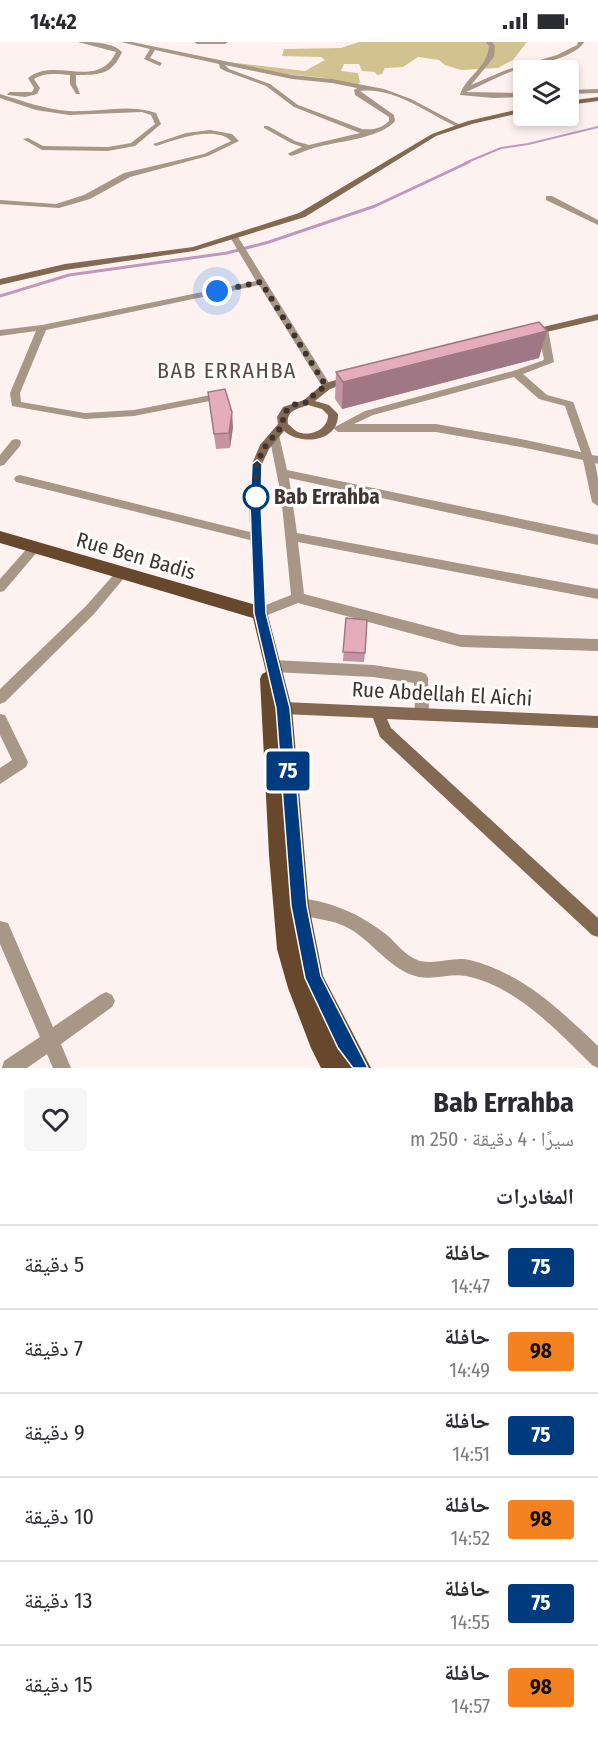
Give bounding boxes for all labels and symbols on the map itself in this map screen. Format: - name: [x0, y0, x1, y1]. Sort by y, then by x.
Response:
- your location: [202, 276, 232, 306]
- district label: BAB ERRAHBA: [157, 357, 297, 384]
- marker: Bab Errahba: [243, 484, 269, 510]
- place label: Bab Errahba: [274, 484, 380, 510]
- street label: Rue Ben Badis: [73, 527, 199, 585]
- street label: Rue Abdellah El Aichi: [351, 676, 533, 712]
- line badge: 75: [261, 752, 315, 790]

